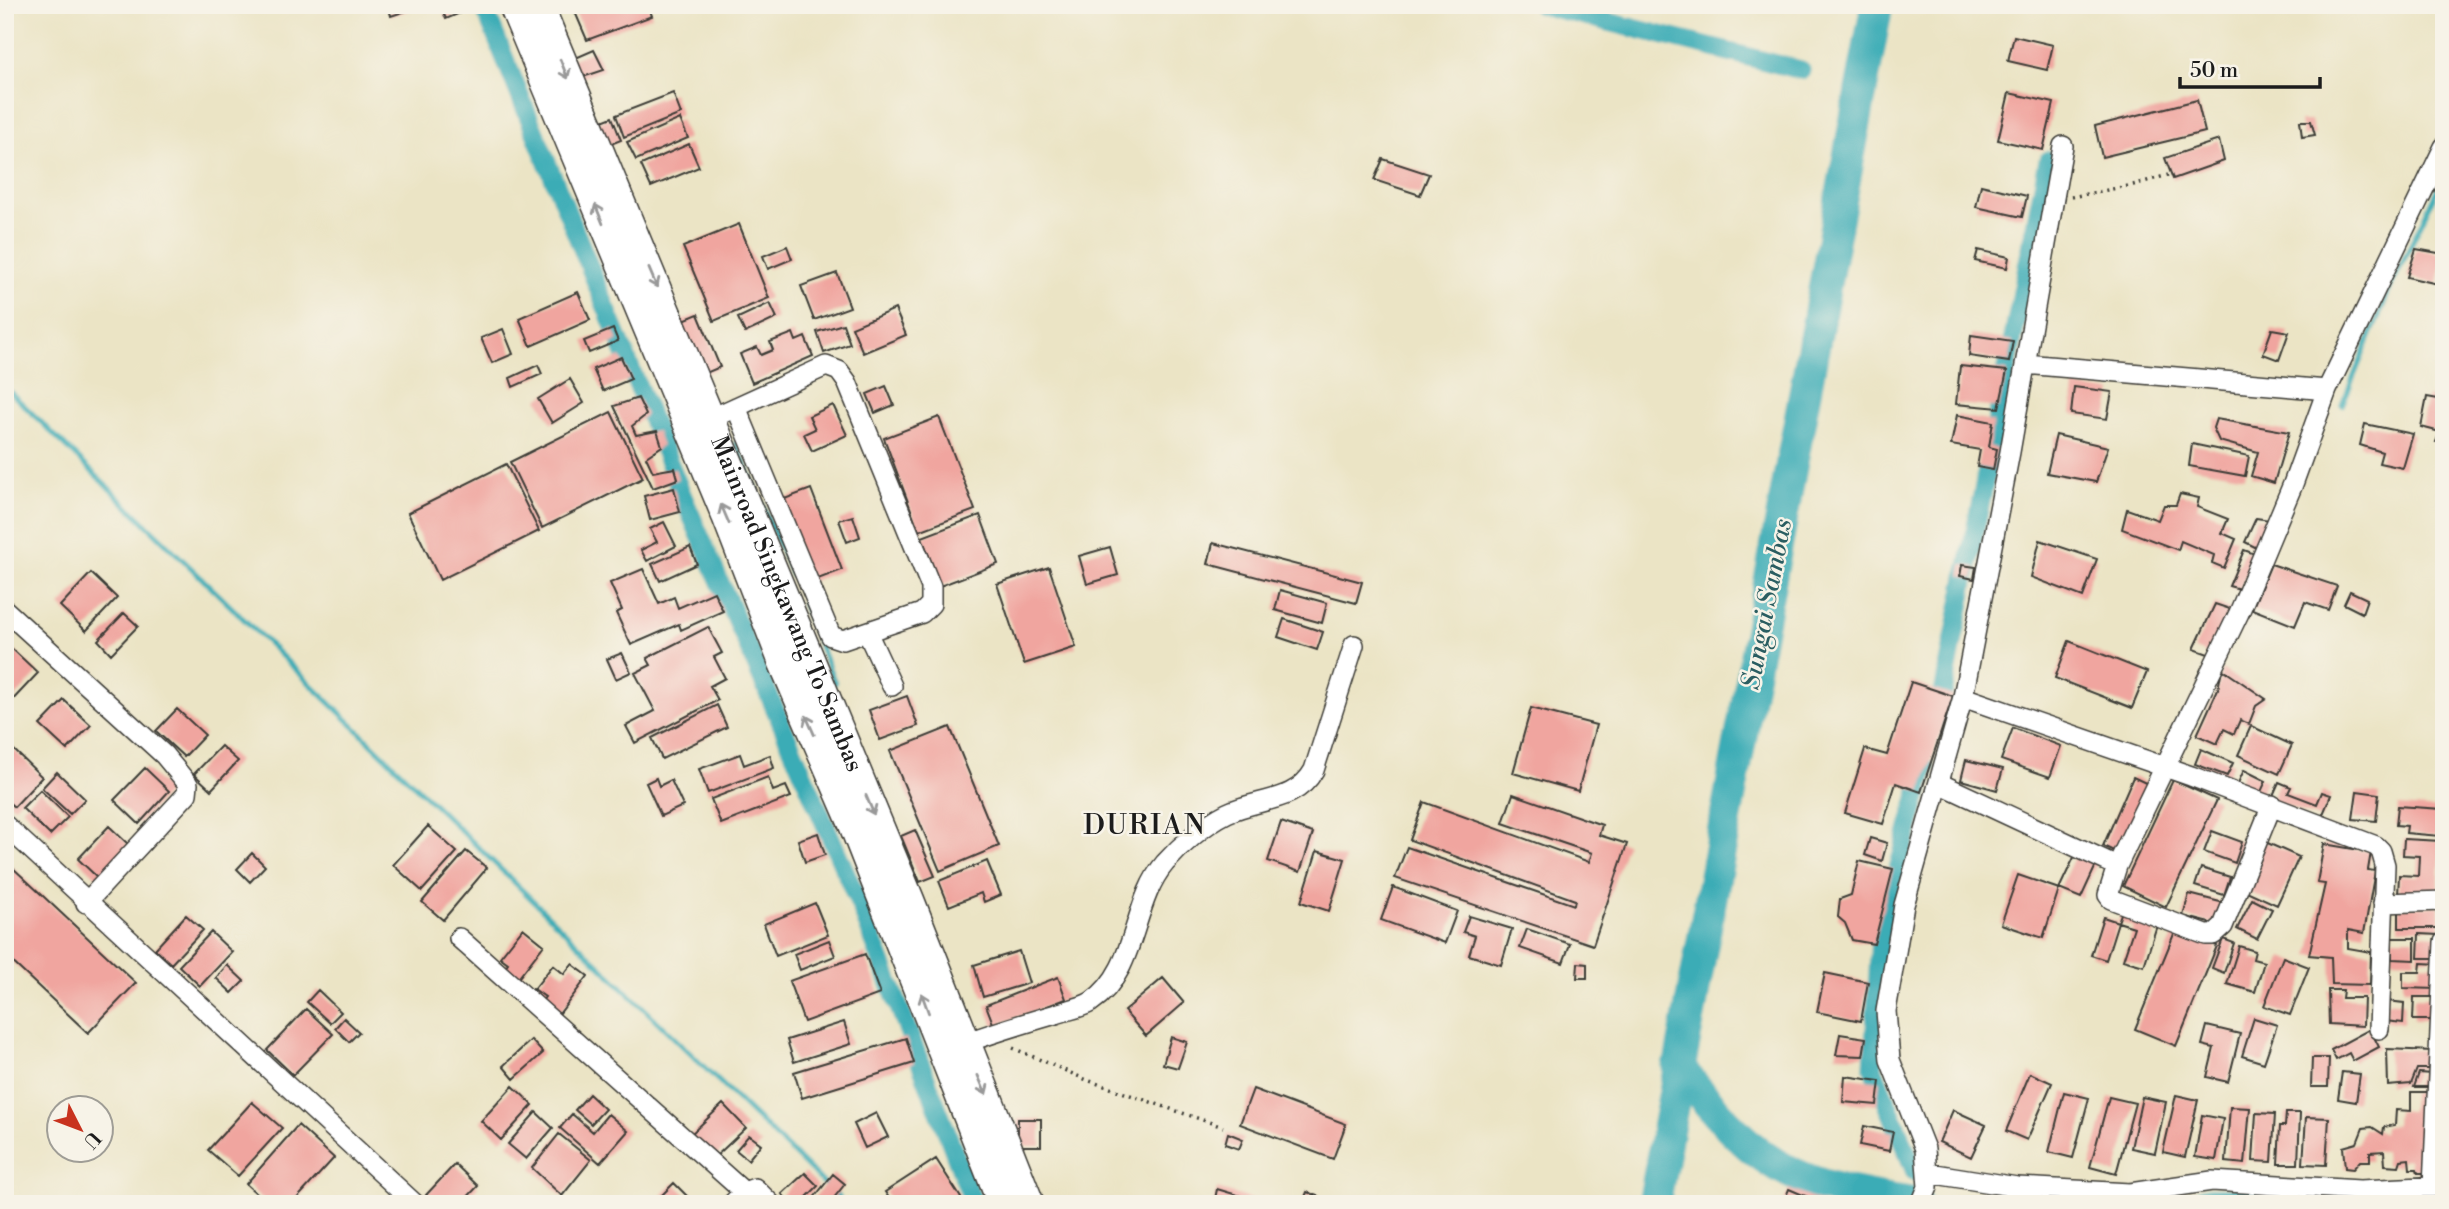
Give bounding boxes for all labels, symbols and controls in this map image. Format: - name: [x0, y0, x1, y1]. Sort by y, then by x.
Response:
- scale bar: [2180, 46, 2320, 90]
- one-way arrow: [559, 57, 572, 79]
- text: 50 m: [2190, 58, 2238, 84]
- one-way arrow: [591, 204, 604, 225]
- one-way arrow: [647, 267, 660, 288]
- street label: Mainroad Singkawang To Sambas: [703, 432, 869, 776]
- one-way arrow: [718, 504, 731, 525]
- water label: Sungai Sambas: [1735, 516, 1799, 692]
- one-way arrow: [803, 714, 816, 736]
- one-way arrow: [865, 794, 878, 816]
- district label: DURIAN: [1083, 808, 1207, 843]
- one-way arrow: [917, 993, 930, 1015]
- one-way arrow: [976, 1074, 989, 1095]
- north arrow: [46, 1094, 116, 1164]
- text: U: [78, 1126, 106, 1153]

